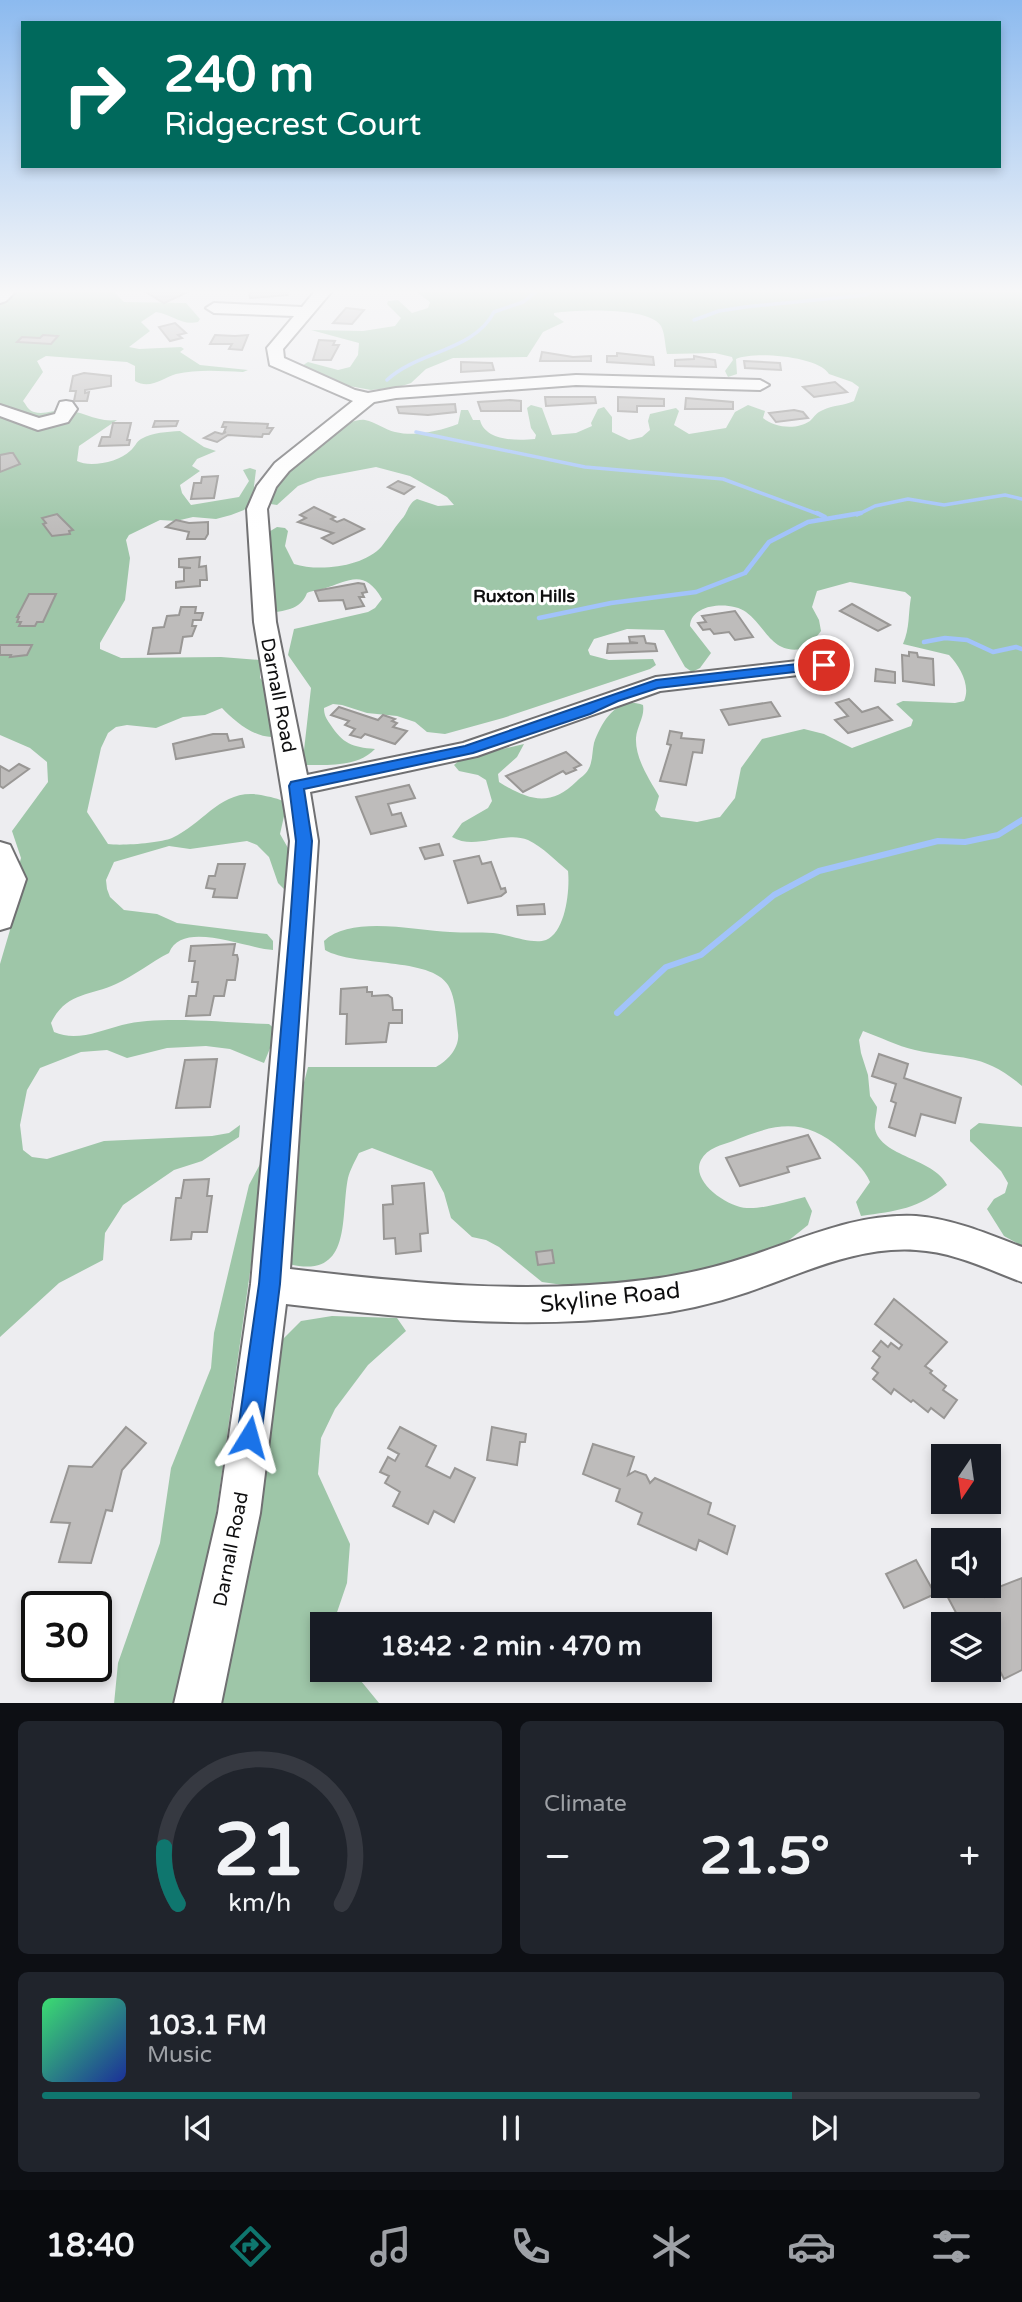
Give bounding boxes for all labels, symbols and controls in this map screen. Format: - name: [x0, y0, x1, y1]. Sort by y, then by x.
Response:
- text: 240 m: [164, 46, 314, 105]
- icon: right: [49, 49, 140, 140]
- text: Ridgecrest Court: [164, 106, 421, 144]
- district label: Ruxton Hills: [473, 585, 575, 607]
- pin: [794, 635, 854, 695]
- street label: Darnall Road: [256, 636, 300, 754]
- icon: arrive: [805, 646, 843, 684]
- street label: Skyline Road: [538, 1277, 682, 1319]
- position arrow: [212, 1400, 286, 1474]
- north arrow: [931, 1444, 1001, 1514]
- map controls: [931, 1444, 1001, 1682]
- street label: Darnall Road: [209, 1490, 253, 1608]
- button: sound: [931, 1528, 1001, 1598]
- speed limit sign: 30: [21, 1591, 112, 1682]
- button: layers: [931, 1612, 1001, 1682]
- text: 18:42 · 2 min · 470 m: [380, 1631, 642, 1662]
- text: Climate: [544, 1790, 627, 1818]
- text: 21: [214, 1807, 306, 1895]
- text: 21.5°: [700, 1825, 830, 1888]
- text: −: [544, 1834, 571, 1880]
- text: +: [959, 1834, 980, 1880]
- text: km/h: [229, 1887, 291, 1917]
- text: 103.1 FM: [147, 2010, 267, 2041]
- text: Music: [147, 2041, 212, 2069]
- icon: previous: [179, 2109, 217, 2147]
- icon: pause: [492, 2109, 530, 2147]
- icon: next: [805, 2109, 843, 2147]
- icon: directions: [226, 2222, 275, 2271]
- icon: music: [366, 2222, 415, 2271]
- icon: phone: [506, 2222, 555, 2271]
- icon: climate: [647, 2222, 696, 2271]
- icon: car: [787, 2222, 836, 2271]
- icon: filters: [927, 2222, 976, 2271]
- text: 18:40: [46, 2227, 134, 2265]

